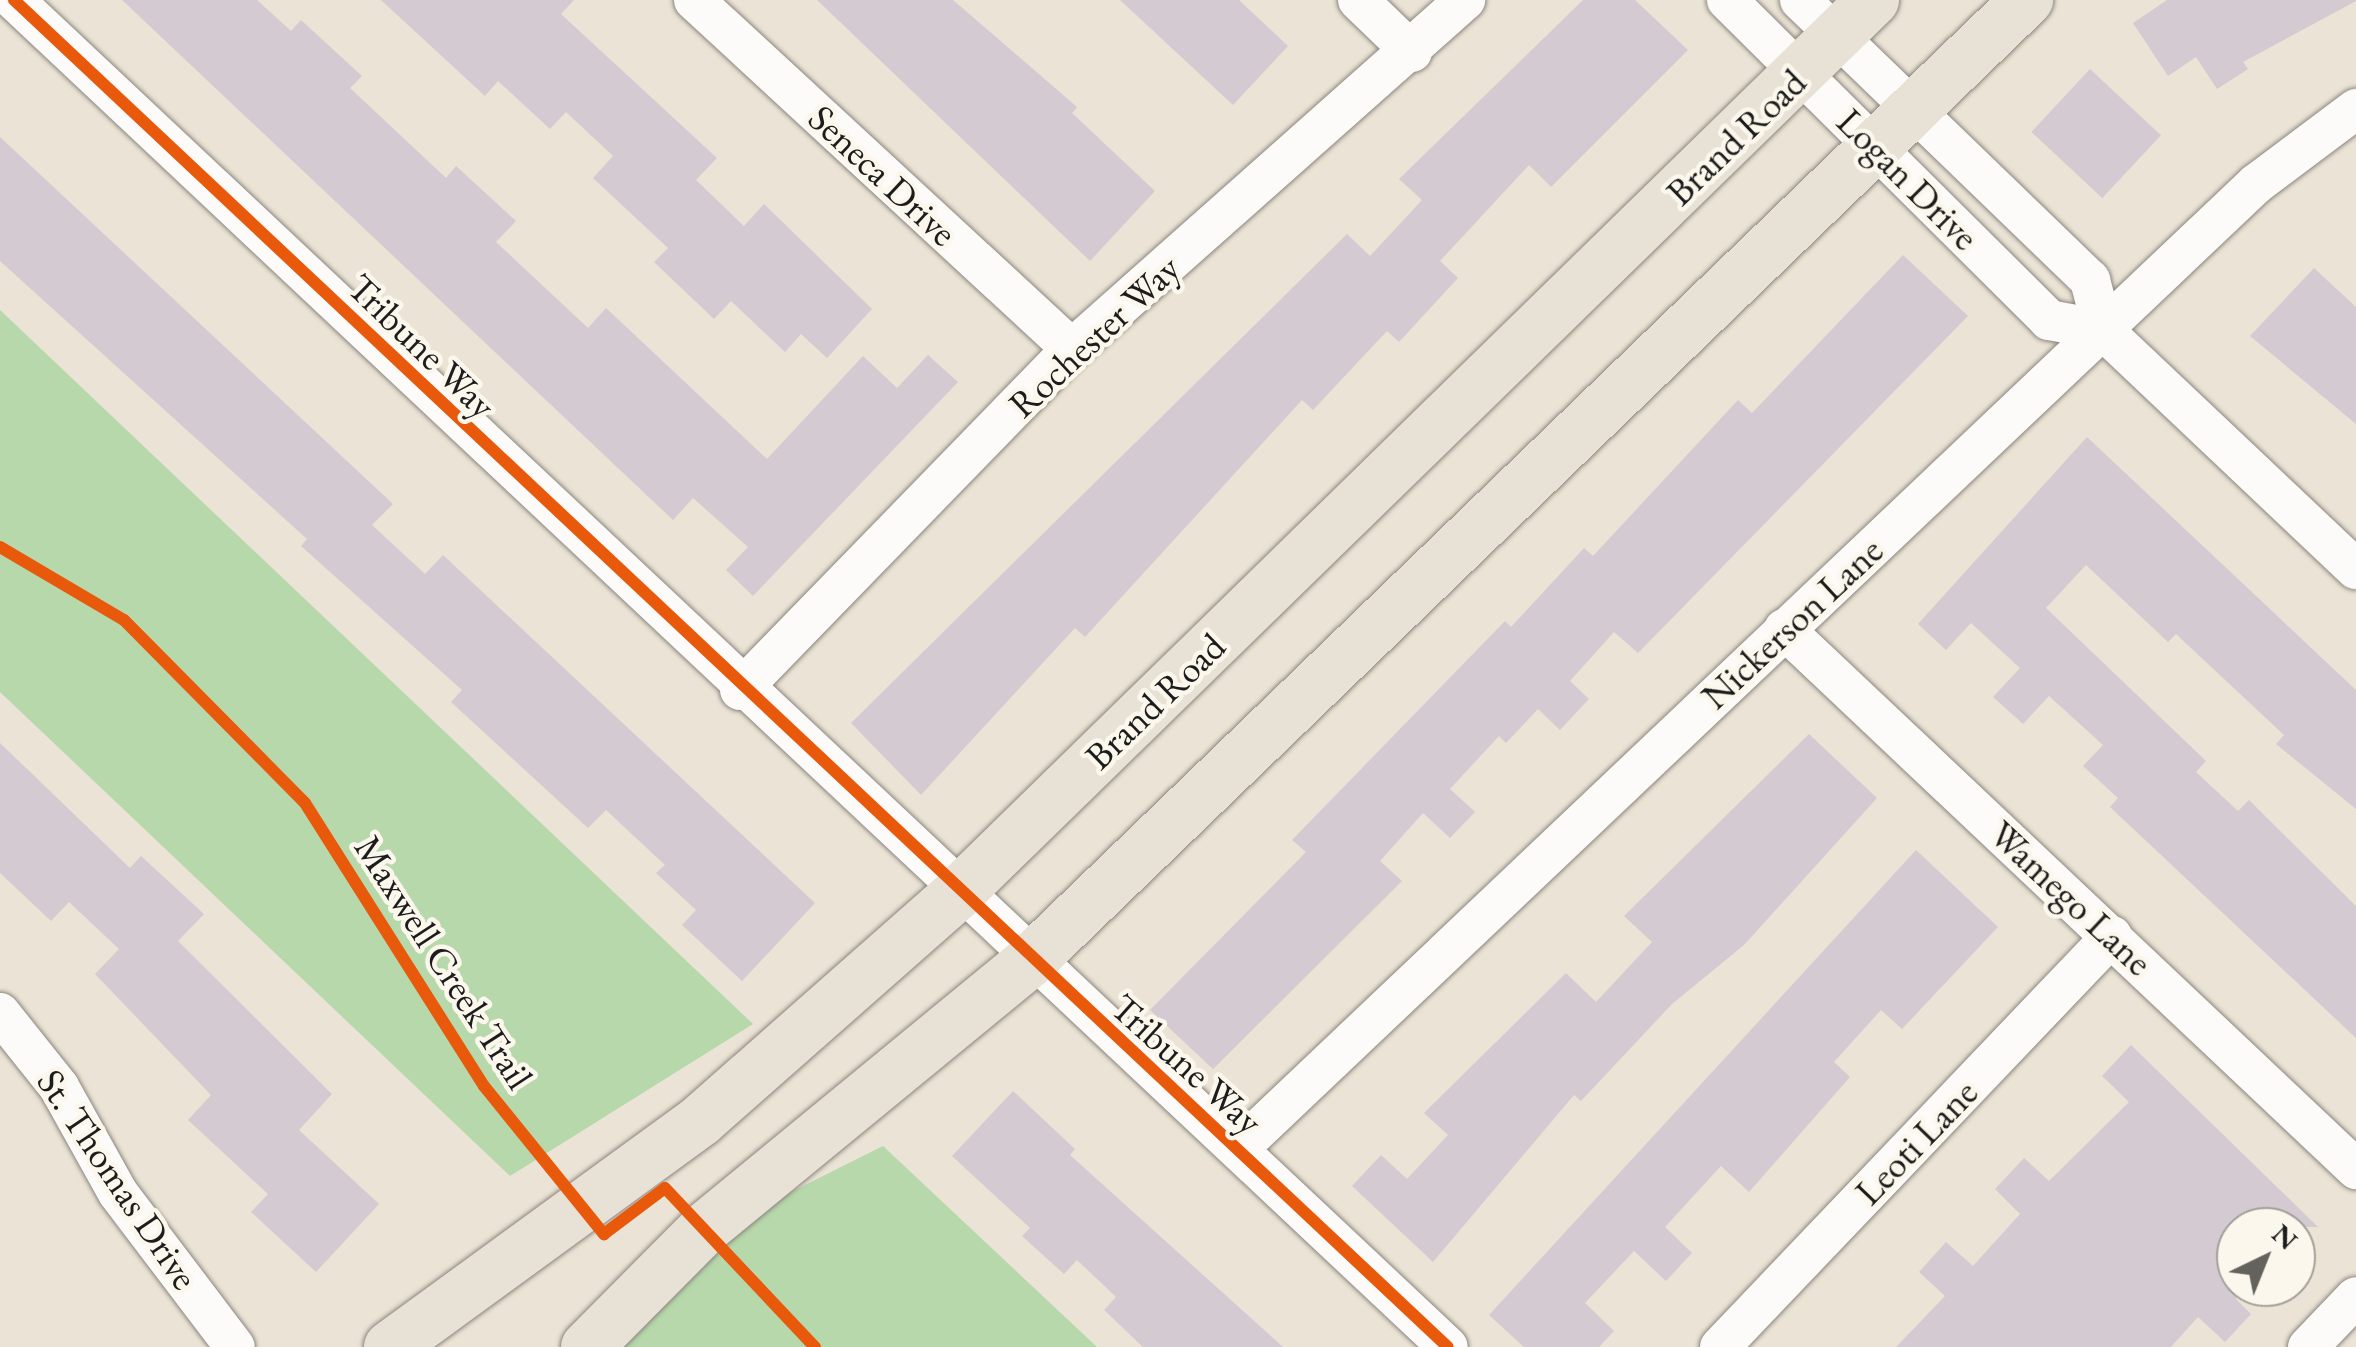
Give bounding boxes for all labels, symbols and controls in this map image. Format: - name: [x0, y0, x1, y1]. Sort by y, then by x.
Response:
- street label: Brand Road: [1657, 59, 1815, 215]
- street label: Seneca Drive: [800, 95, 966, 255]
- street label: Logan Drive: [1828, 99, 1988, 259]
- street label: Rochester Way: [999, 245, 1189, 427]
- street label: Tribune Way: [338, 264, 506, 428]
- street label: Nickerson Lane: [1692, 527, 1892, 719]
- street label: Brand Road: [1076, 623, 1234, 779]
- street label: Wamego Lane: [1980, 811, 2162, 985]
- street label: Maxwell Creek Trail: [345, 827, 543, 1097]
- street label: Tribune Way: [1102, 984, 1272, 1144]
- street label: St. Thomas Drive: [28, 1060, 208, 1298]
- street label: Leoti Lane: [1845, 1070, 1987, 1214]
- north arrow: [2216, 1207, 2316, 1307]
- text: N: [2265, 1216, 2306, 1257]

